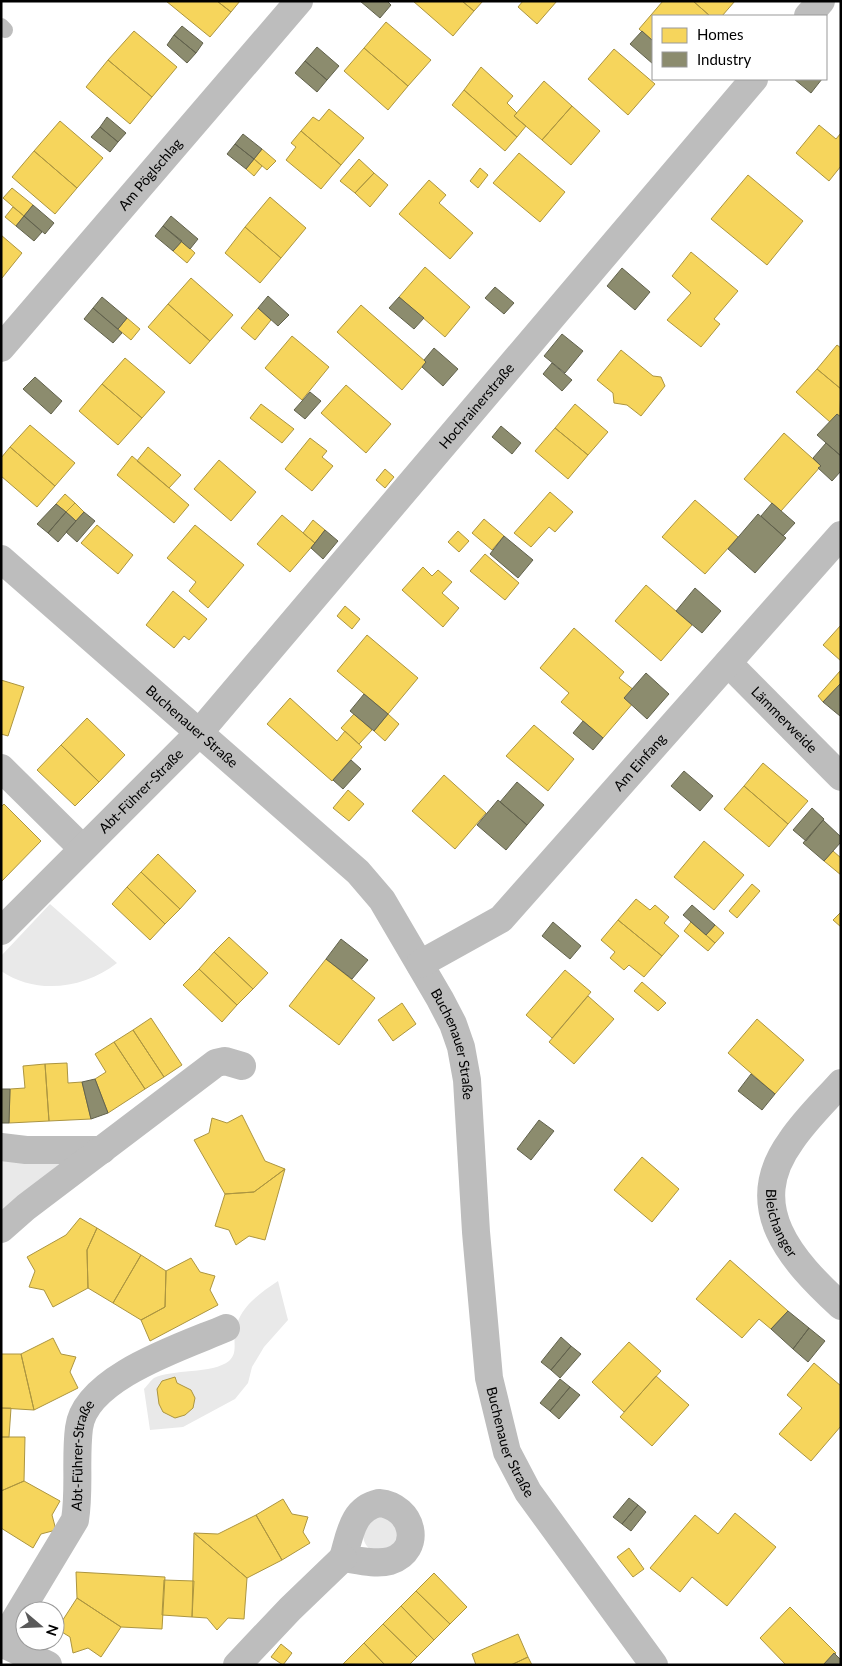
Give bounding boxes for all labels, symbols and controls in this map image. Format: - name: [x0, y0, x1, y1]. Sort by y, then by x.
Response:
- legend: [652, 15, 827, 80]
- text: Homes: [697, 25, 743, 43]
- text: Industry: [697, 50, 752, 68]
- street label: Am Pöglschlag: [114, 135, 185, 213]
- street label: Hochrainerstraße: [435, 359, 517, 452]
- street label: Buchenauer Straße: [143, 681, 242, 771]
- street label: Lämmerweide: [748, 683, 821, 756]
- street label: Am Einfang: [610, 730, 669, 794]
- street label: Abt-Führer-Straße: [95, 745, 186, 836]
- street label: Buchenauer Straße: [428, 985, 477, 1100]
- street label: Bleichanger: [763, 1189, 801, 1260]
- street label: Buchenauer Straße: [483, 1385, 538, 1501]
- street label: Abt-Führer-Straße: [67, 1396, 98, 1511]
- north arrow: [15, 1601, 65, 1651]
- text: N: [43, 1623, 63, 1638]

